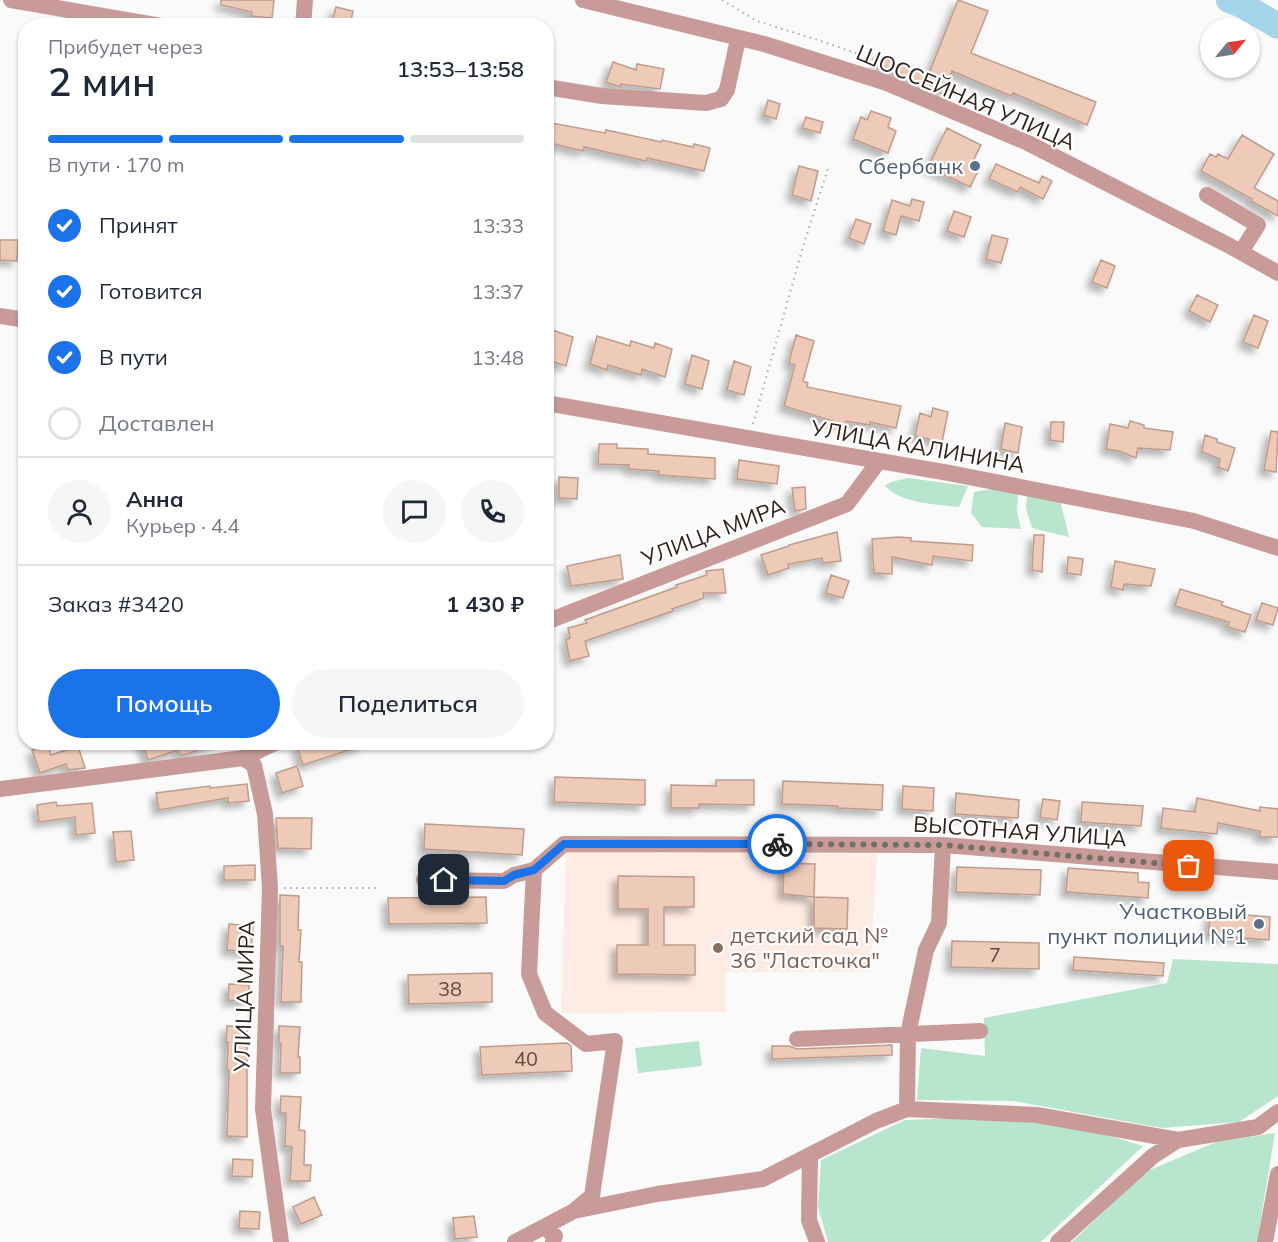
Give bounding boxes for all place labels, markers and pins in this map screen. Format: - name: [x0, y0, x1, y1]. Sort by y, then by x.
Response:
- place label: Сбербанк: [858, 152, 963, 180]
- marker: Сбербанк: [968, 159, 982, 173]
- pin: [1163, 840, 1214, 891]
- pin: [418, 854, 469, 905]
- place label: Участковый пункт полиции №1: [1047, 897, 1247, 950]
- marker: Участковый пункт полиции №1: [1252, 917, 1266, 931]
- place label: детский сад № 36 "Ласточка": [730, 921, 888, 974]
- marker: детский сад № 36 "Ласточка": [711, 941, 725, 955]

